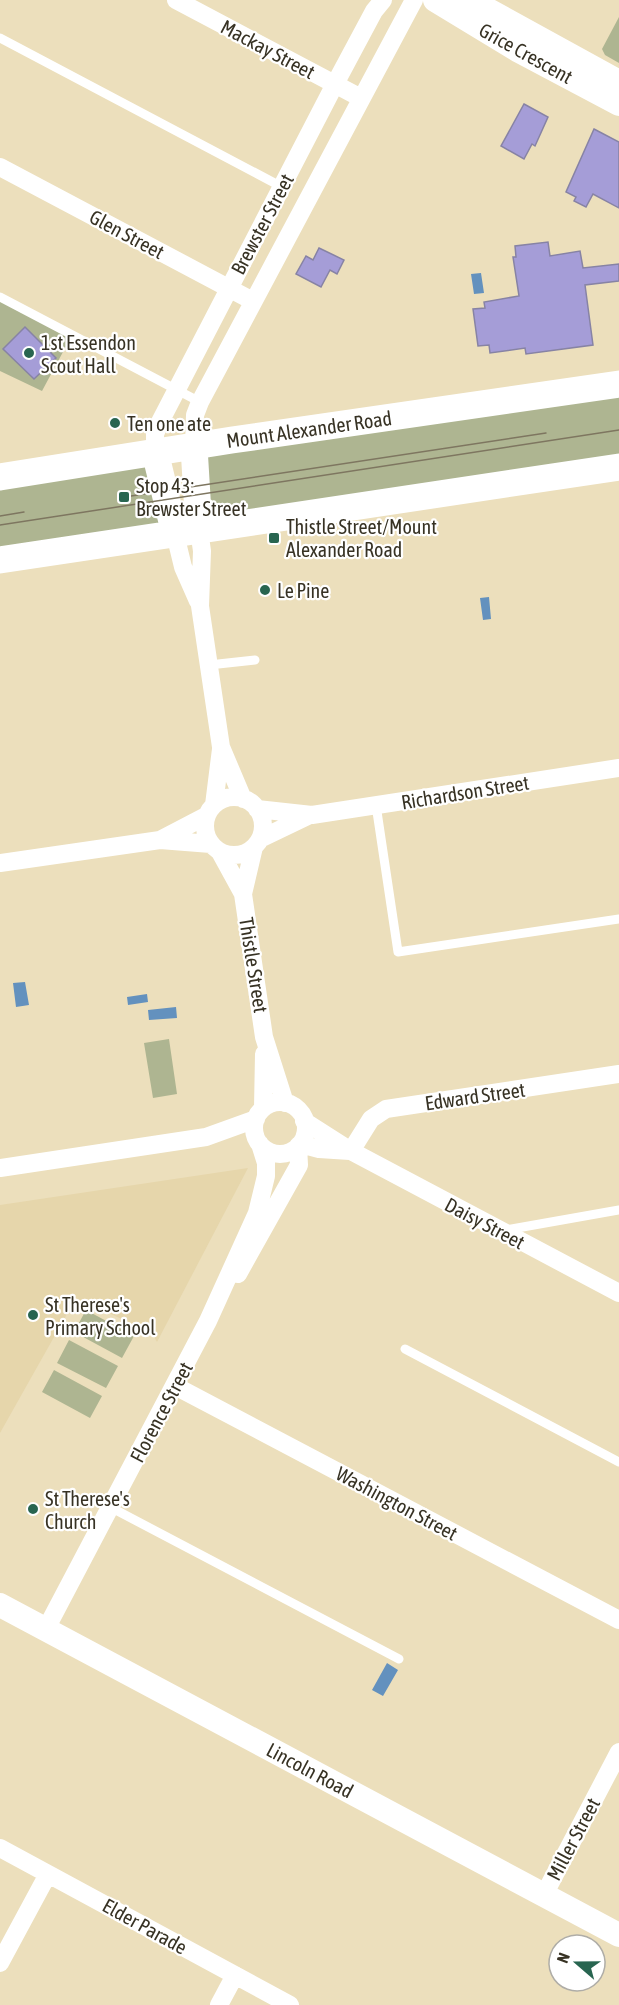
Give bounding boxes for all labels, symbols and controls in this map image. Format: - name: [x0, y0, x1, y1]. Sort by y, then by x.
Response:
- street label: Mackay Street: [217, 15, 319, 83]
- street label: Grice Crescent: [475, 18, 577, 88]
- street label: Brewster Street: [226, 170, 298, 278]
- street label: Glen Street: [86, 205, 168, 263]
- place label: 1st Essendon Scout Hall: [41, 331, 136, 377]
- marker: 1st Essendon Scout Hall: [22, 346, 36, 360]
- street label: Mount Alexander Road: [225, 406, 393, 452]
- place label: Ten one ate: [127, 412, 211, 435]
- marker: Ten one ate: [108, 416, 122, 430]
- place label: Stop 43: Brewster Street: [136, 474, 247, 520]
- marker: Stop 43: Brewster Street: [117, 490, 131, 504]
- place label: Thistle Street/Mount Alexander Road: [286, 515, 437, 561]
- marker: Thistle Street/Mount Alexander Road: [267, 531, 281, 545]
- place label: Le Pine: [277, 579, 329, 602]
- marker: Le Pine: [258, 583, 272, 597]
- street label: Richardson Street: [399, 771, 531, 813]
- street label: Thistle Street: [235, 916, 273, 1015]
- street label: Edward Street: [423, 1078, 527, 1114]
- street label: Daisy Street: [441, 1192, 529, 1254]
- place label: St Therese's Primary School: [45, 1293, 156, 1339]
- marker: St Therese's Primary School: [26, 1308, 40, 1322]
- street label: Florence Street: [125, 1358, 197, 1466]
- street label: Washington Street: [332, 1461, 462, 1545]
- place label: St Therese's Church: [45, 1487, 130, 1533]
- marker: St Therese's Church: [26, 1502, 40, 1516]
- street label: Lincoln Road: [263, 1738, 357, 1802]
- street label: Miller Street: [542, 1794, 604, 1884]
- street label: Elder Parade: [99, 1893, 191, 1959]
- north arrow: [547, 1933, 607, 1993]
- text: N: [553, 1950, 573, 1965]

